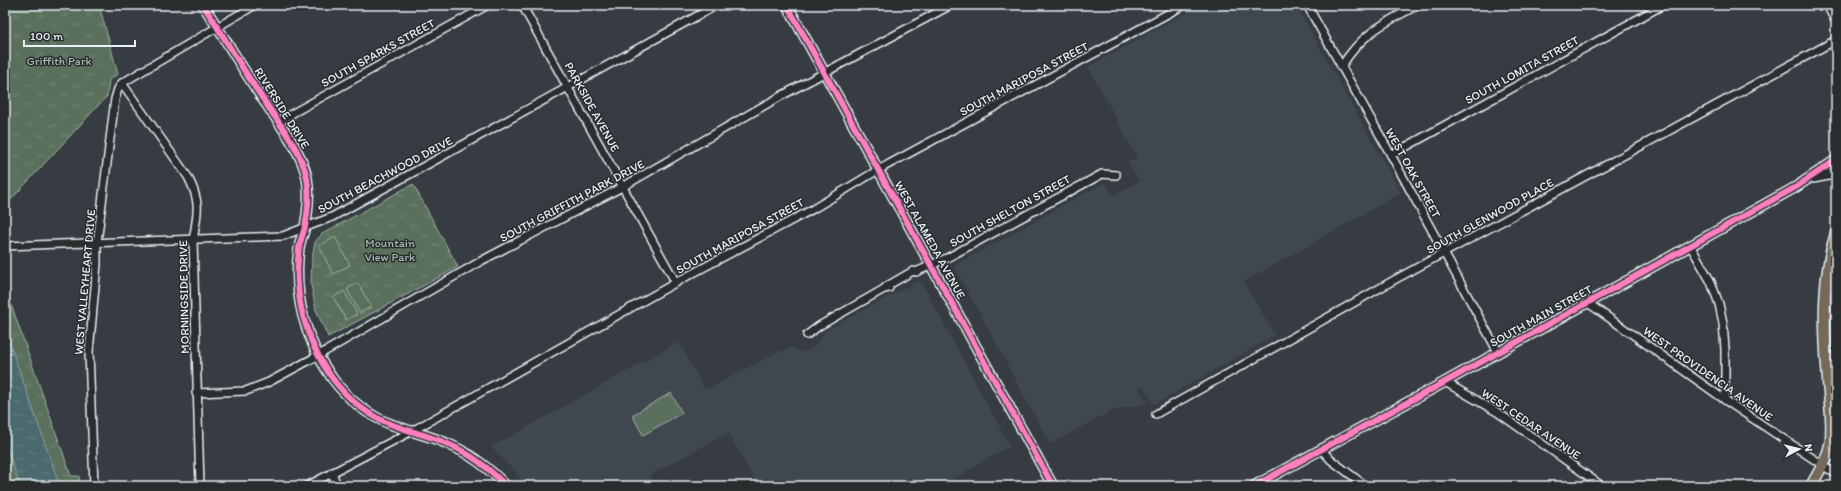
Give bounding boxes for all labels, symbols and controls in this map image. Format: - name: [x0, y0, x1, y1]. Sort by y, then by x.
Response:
- street label: SOUTH SPARKS STREET: [319, 16, 438, 90]
- scale bar: [24, 22, 135, 48]
- text: 100 m: [30, 29, 63, 43]
- street label: SOUTH LOMITA STREET: [1463, 33, 1582, 107]
- street label: SOUTH MARIPOSA STREET: [957, 39, 1091, 119]
- park label: Griffith Park: [26, 54, 92, 68]
- street label: PARKSIDE AVENUE: [562, 60, 623, 155]
- street label: RIVERSIDE DRIVE: [251, 65, 313, 151]
- street label: WEST OAK STREET: [1382, 126, 1444, 221]
- street label: SOUTH BEACHWOOD DRIVE: [315, 133, 455, 217]
- street label: SOUTH GRIFFITH PARK DRIVE: [497, 157, 647, 245]
- street label: SOUTH SHELTON STREET: [947, 172, 1073, 250]
- street label: SOUTH GLENWOOD PLACE: [1424, 175, 1556, 257]
- street label: WEST ALAMEDA AVENUE: [892, 178, 969, 302]
- street label: SOUTH MARIPOSA STREET: [674, 195, 806, 277]
- street label: WEST VALLEYHEART DRIVE: [72, 208, 98, 355]
- park label: Mountain View Park: [365, 236, 416, 264]
- street label: MORNINGSIDE DRIVE: [176, 240, 192, 354]
- street label: SOUTH MAIN STREET: [1488, 282, 1595, 350]
- street label: WEST PROVIDENCIA AVENUE: [1640, 324, 1776, 424]
- street label: WEST CEDAR AVENUE: [1479, 386, 1584, 463]
- north arrow: [1779, 429, 1819, 469]
- text: N: [1802, 443, 1815, 452]

